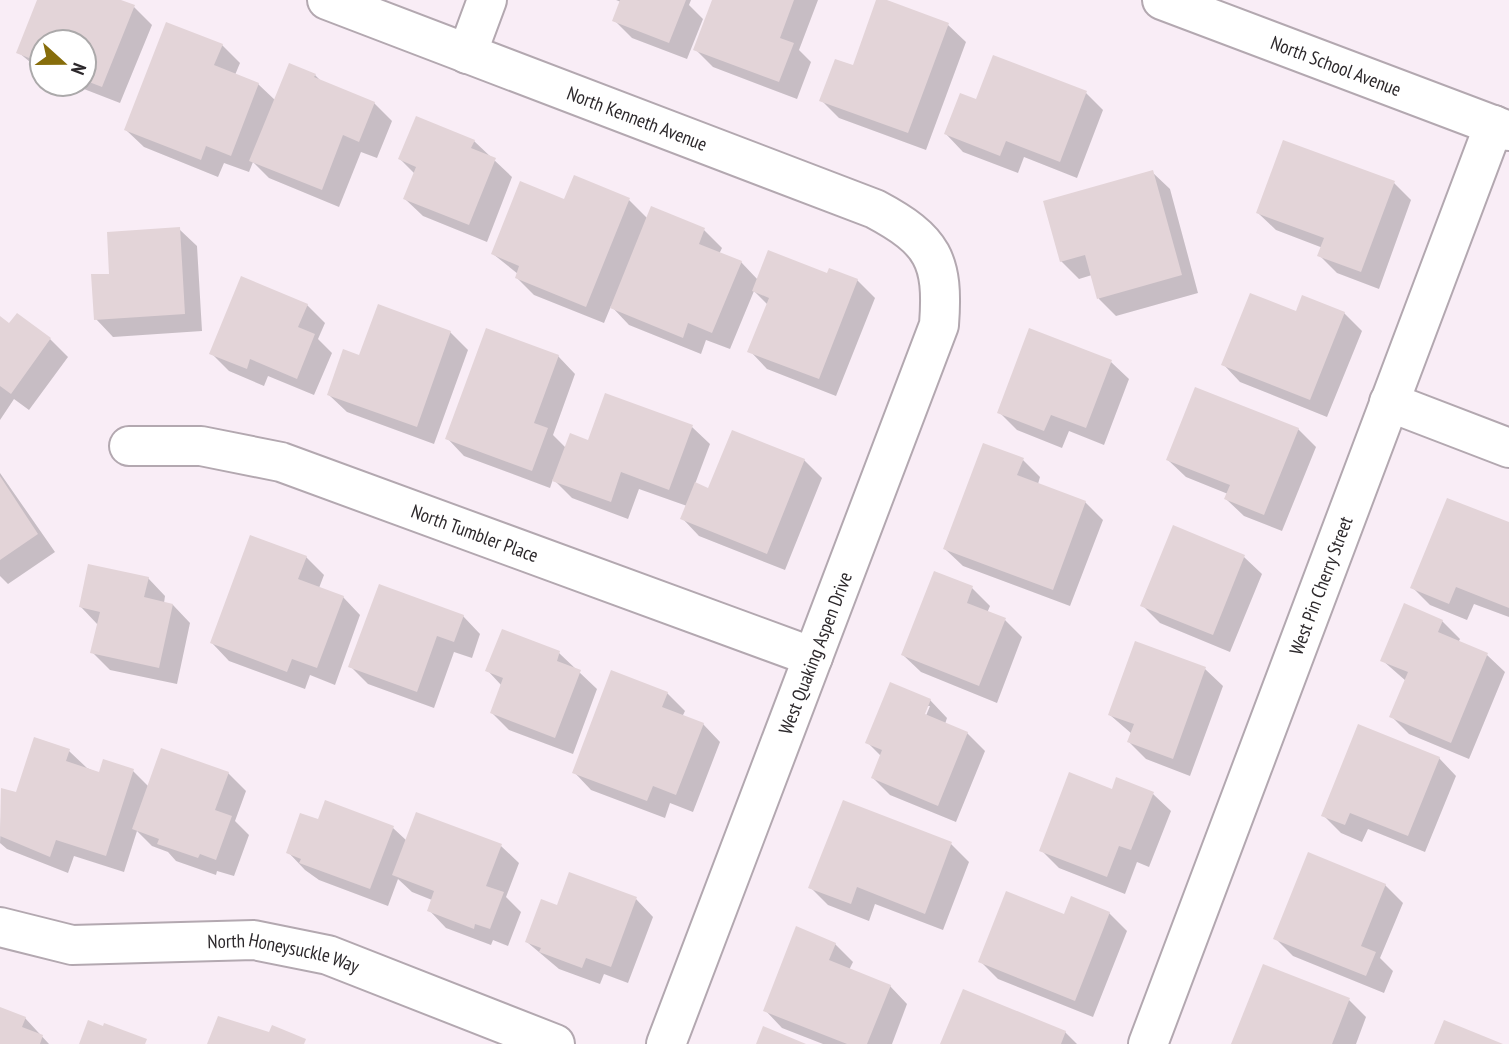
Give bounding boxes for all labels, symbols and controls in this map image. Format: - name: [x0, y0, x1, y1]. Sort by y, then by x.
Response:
- north arrow: [28, 28, 98, 98]
- street label: North School Avenue: [1267, 30, 1405, 101]
- text: N: [66, 60, 92, 78]
- street label: North Kenneth Avenue: [564, 81, 711, 156]
- street label: North Tumbler Place: [408, 499, 542, 567]
- street label: West Pin Cherry Street: [1284, 512, 1358, 658]
- street label: West Quaking Aspen Drive: [773, 568, 857, 738]
- street label: North Honeysuckle Way: [207, 927, 364, 978]

